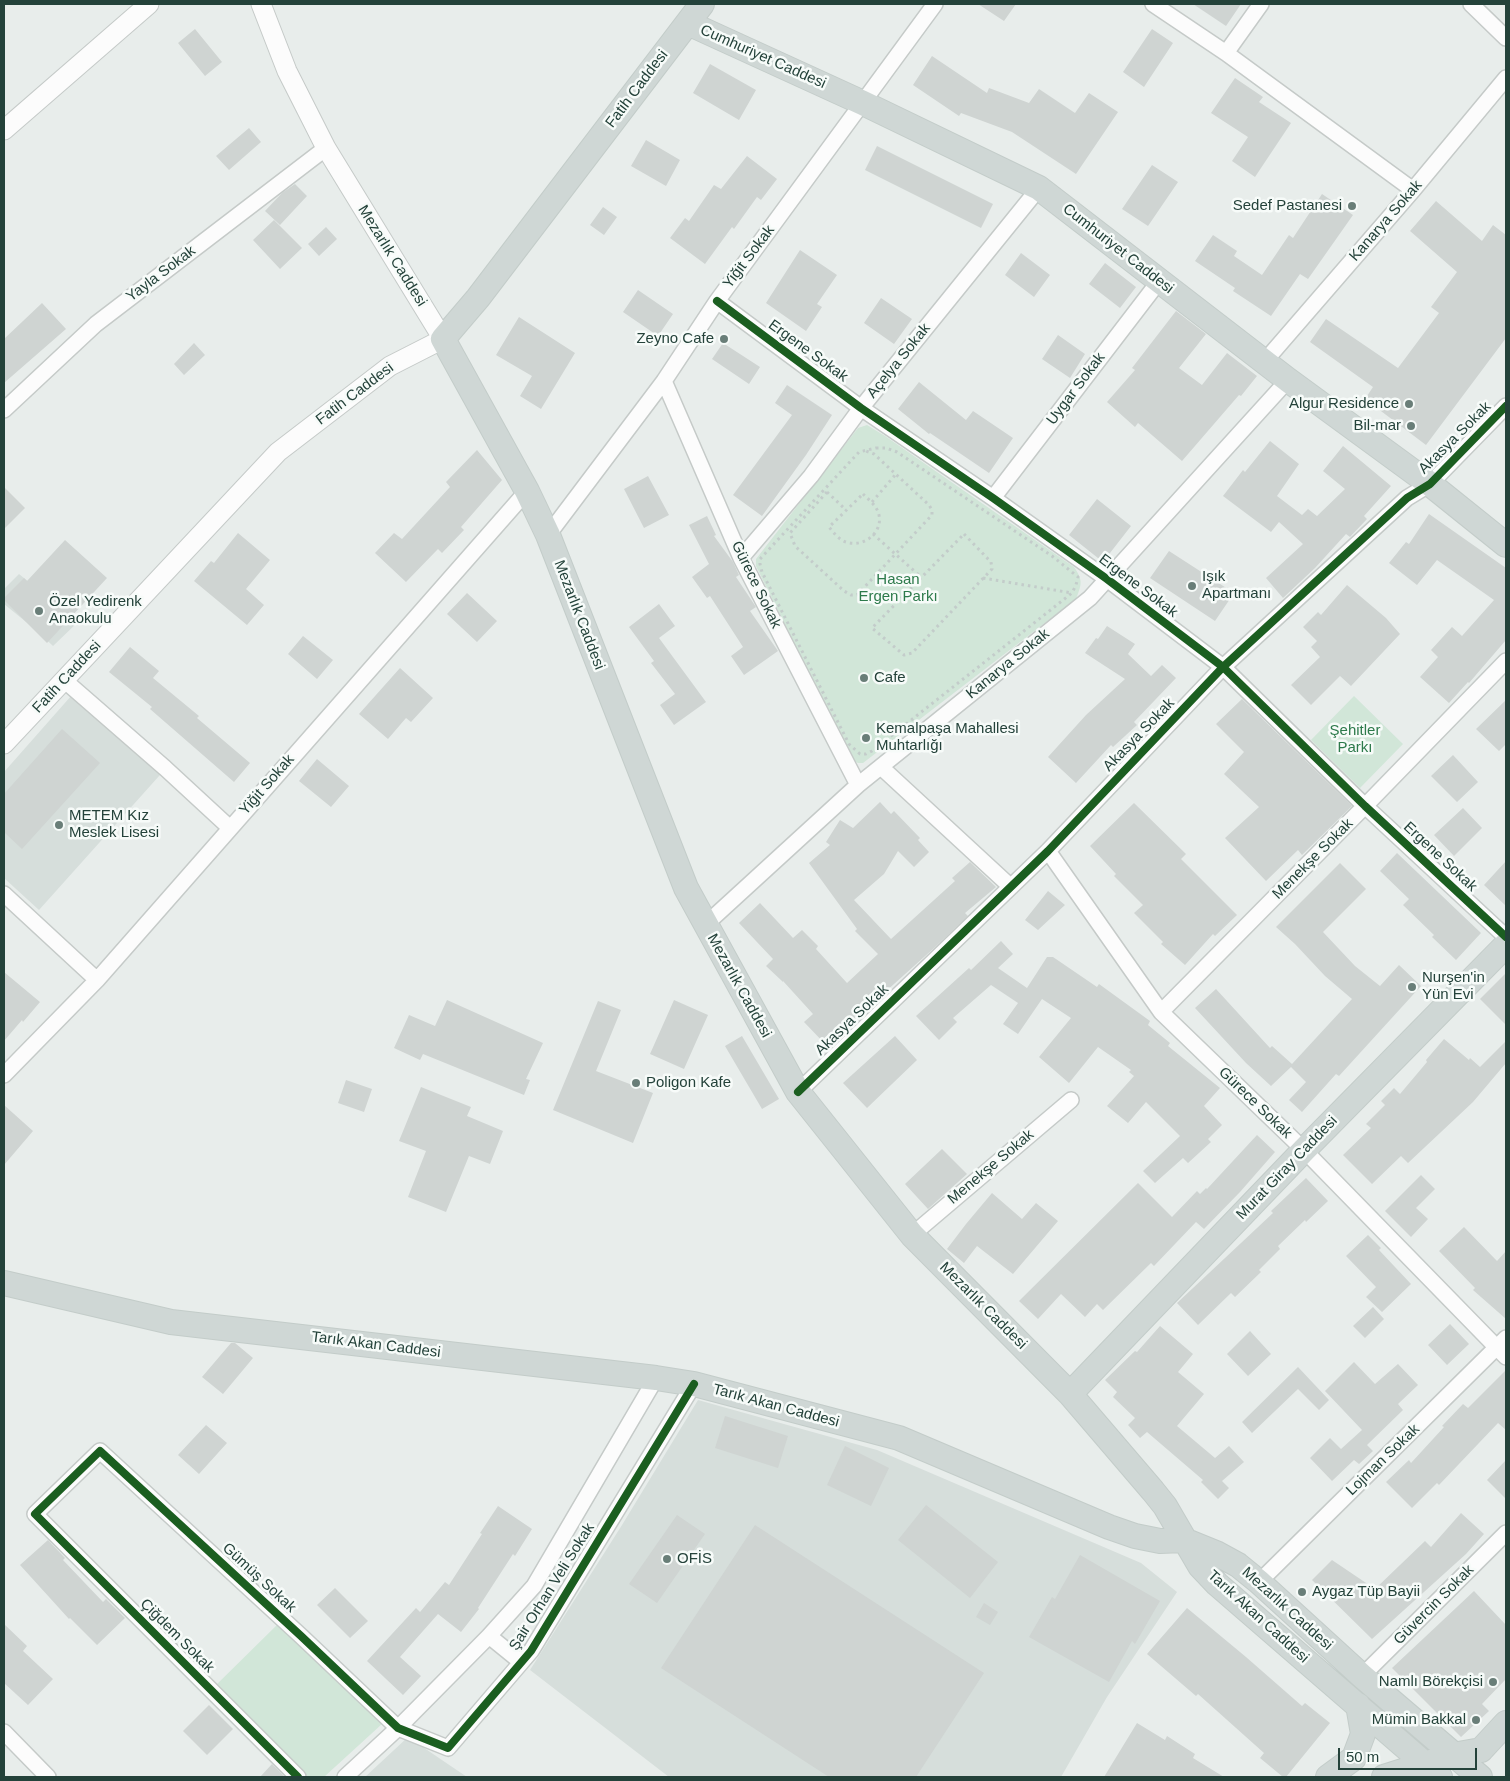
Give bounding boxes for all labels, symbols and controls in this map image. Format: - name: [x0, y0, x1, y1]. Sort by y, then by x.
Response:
- street label: Cumhuriyet Caddesi: [697, 21, 829, 93]
- street label: Fatih Caddesi: [602, 47, 672, 131]
- street label: Kanarya Sokak: [1346, 177, 1426, 265]
- place label: Sedef Pastanesi: [1233, 197, 1342, 215]
- street label: Cumhuriyet Caddesi: [1059, 200, 1177, 298]
- marker: Sedef Pastanesi: [1346, 200, 1358, 212]
- street label: Mezarlık Caddesi: [354, 202, 430, 310]
- street label: Yiğit Sokak: [719, 222, 779, 292]
- street label: Yayla Sokak: [123, 242, 199, 306]
- street label: Ergene Sokak: [765, 316, 851, 386]
- street label: Açelya Sokak: [863, 320, 935, 402]
- place label: Zeyno Cafe: [636, 330, 714, 348]
- marker: Zeyno Cafe: [718, 333, 730, 345]
- street label: Uygar Sokak: [1043, 349, 1109, 429]
- street label: Fatih Caddesi: [313, 359, 397, 429]
- place label: Algur Residence: [1289, 395, 1399, 413]
- marker: Algur Residence: [1403, 398, 1415, 410]
- street label: Akasya Sokak: [1415, 398, 1495, 478]
- place label: Bil-mar: [1354, 417, 1401, 435]
- marker: Bil-mar: [1405, 420, 1417, 432]
- street label: Gürece Sokak: [727, 538, 785, 632]
- street label: Ergene Sokak: [1095, 550, 1181, 622]
- street label: Mezarlık Caddesi: [550, 558, 608, 672]
- place label: Işık Apartmanı: [1202, 568, 1271, 603]
- park label: Hasan Ergen Parkı: [858, 571, 938, 606]
- marker: Işık Apartmanı: [1186, 580, 1198, 592]
- place label: Özel Yedirenk Anaokulu: [49, 593, 142, 628]
- marker: Özel Yedirenk Anaokulu: [33, 605, 45, 617]
- street label: Kanarya Sokak: [963, 625, 1053, 703]
- street label: Fatih Caddesi: [29, 637, 105, 717]
- place label: Cafe: [874, 669, 906, 687]
- marker: Cafe: [858, 672, 870, 684]
- street label: Akasya Sokak: [1100, 695, 1178, 775]
- place label: Kemalpaşa Mahallesi Muhtarlığı: [876, 720, 1019, 755]
- park label: Şehitler Parkı: [1330, 722, 1380, 757]
- marker: Kemalpaşa Mahallesi Muhtarlığı: [860, 732, 872, 744]
- street label: Yiğit Sokak: [236, 751, 298, 819]
- place label: METEM Kız Meslek Lisesi: [69, 807, 159, 842]
- street label: Menekşe Sokak: [1269, 815, 1357, 903]
- street label: Ergene Sokak: [1399, 818, 1481, 896]
- marker: METEM Kız Meslek Lisesi: [53, 819, 65, 831]
- street label: Mezarlık Caddesi: [703, 931, 775, 1041]
- place label: Nurşen'in Yün Evi: [1422, 969, 1485, 1004]
- street label: Akasya Sokak: [812, 981, 892, 1059]
- marker: Nurşen'in Yün Evi: [1406, 981, 1418, 993]
- street label: Gürece Sokak: [1215, 1064, 1295, 1142]
- place label: Poligon Kafe: [646, 1074, 731, 1092]
- marker: Poligon Kafe: [630, 1077, 642, 1089]
- street label: Murat Giray Caddesi: [1233, 1112, 1341, 1224]
- street label: Menekşe Sokak: [944, 1126, 1038, 1208]
- street label: Mezarlık Caddesi: [936, 1259, 1030, 1353]
- street label: Tarık Akan Caddesi: [310, 1328, 442, 1362]
- street label: Tarık Akan Caddesi: [711, 1380, 841, 1432]
- street label: Lojman Sokak: [1343, 1421, 1423, 1499]
- street label: Şair Orhan Veli Sokak: [505, 1520, 599, 1654]
- street label: Gümüş Sokak: [218, 1539, 300, 1617]
- place label: OFİS: [677, 1550, 712, 1568]
- marker: OFİS: [661, 1553, 673, 1565]
- street label: Güvercin Sokak: [1390, 1561, 1478, 1649]
- street label: Mezarlık Caddesi: [1238, 1564, 1336, 1654]
- street label: Tarık Akan Caddesi: [1204, 1567, 1312, 1667]
- place label: Aygaz Tüp Bayii: [1312, 1583, 1420, 1601]
- marker: Aygaz Tüp Bayii: [1296, 1586, 1308, 1598]
- street label: Çiğdem Sokak: [136, 1595, 218, 1677]
- place label: Namlı Börekçisi: [1379, 1673, 1483, 1691]
- marker: Namlı Börekçisi: [1487, 1676, 1499, 1688]
- place label: Mümin Bakkal: [1372, 1711, 1466, 1729]
- marker: Mümin Bakkal: [1470, 1714, 1482, 1726]
- scale bar: [1340, 1738, 1479, 1770]
- text: 50 m: [1346, 1748, 1379, 1765]

